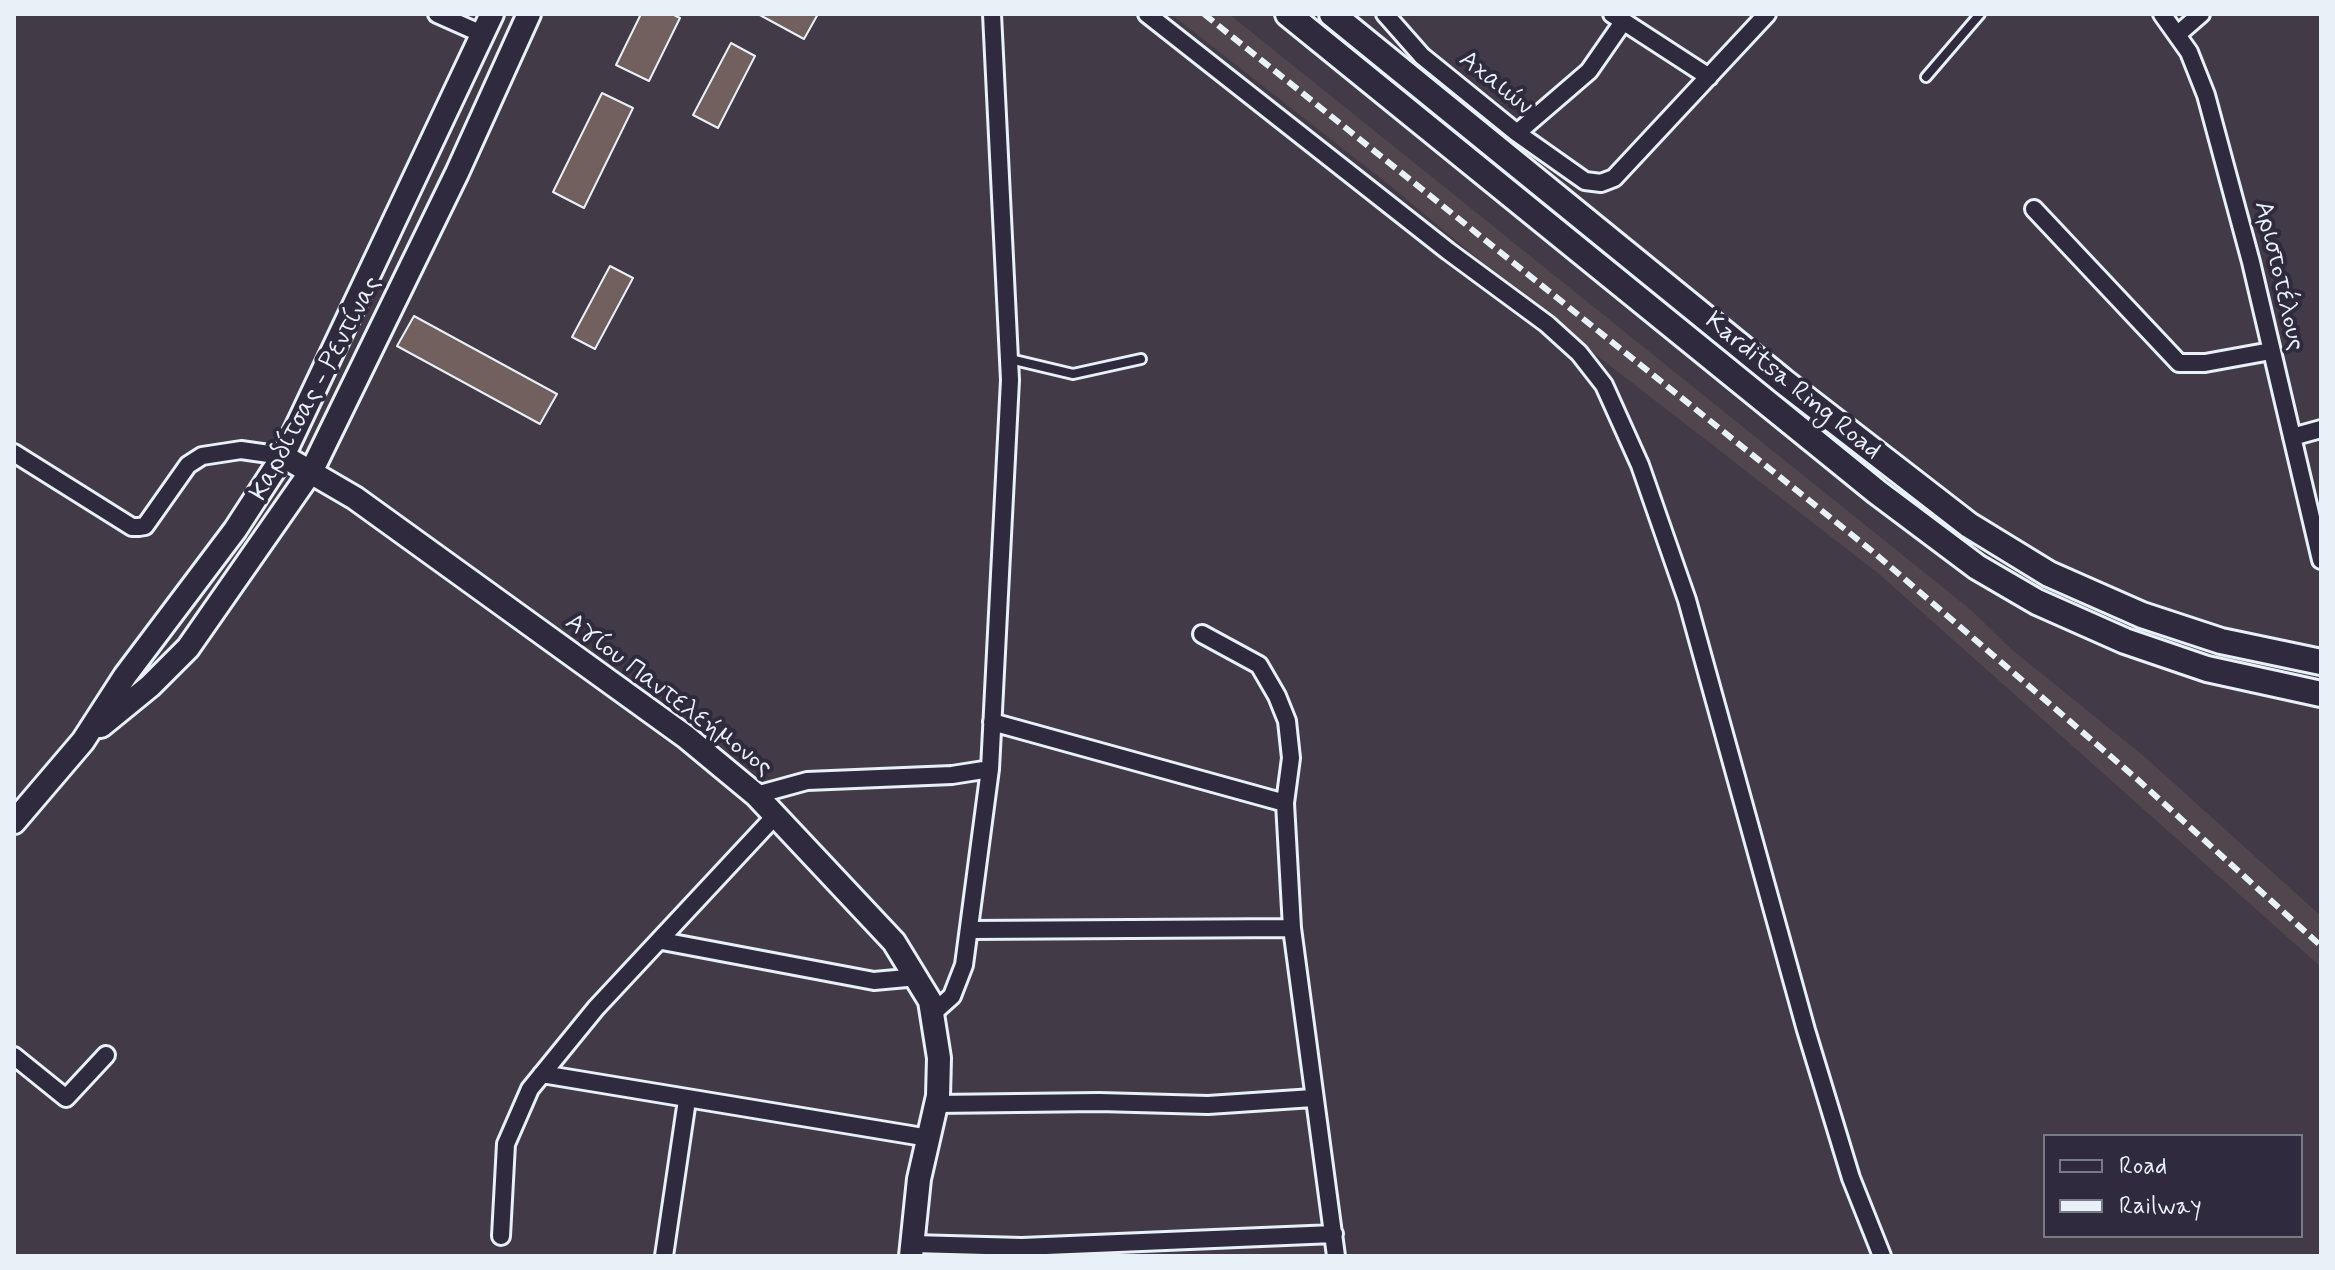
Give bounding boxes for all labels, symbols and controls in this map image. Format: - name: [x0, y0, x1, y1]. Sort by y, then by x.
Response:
- street label: Αχαιών: [1452, 45, 1538, 123]
- street label: Αριστοτέλους: [2246, 198, 2310, 354]
- street label: Καρδίτσας - Ρεντίνας: [245, 271, 389, 507]
- street label: Karditsa Ring Road: [1698, 306, 1886, 468]
- street label: Αγίου Παντελεήμονος: [558, 608, 778, 784]
- legend: [2043, 1134, 2303, 1238]
- text: Road: [2119, 1151, 2167, 1182]
- text: Railway: [2119, 1191, 2202, 1222]

